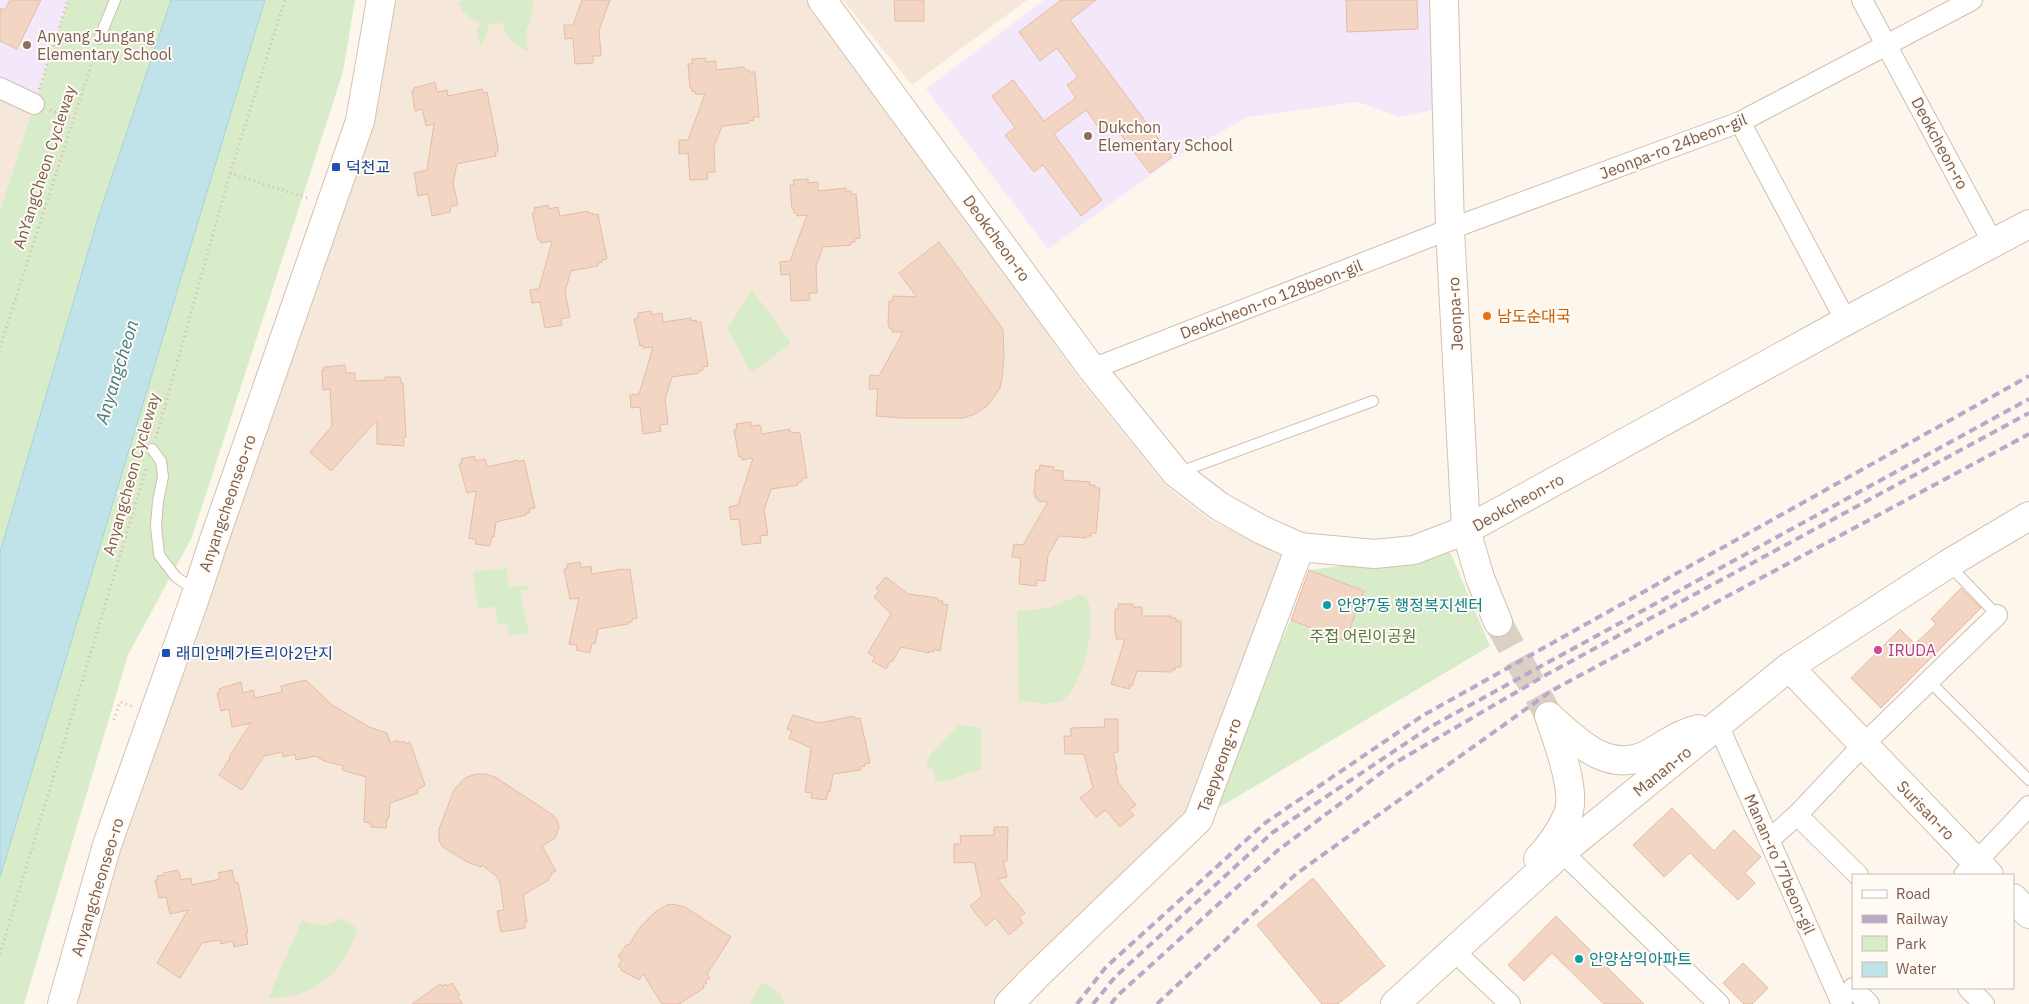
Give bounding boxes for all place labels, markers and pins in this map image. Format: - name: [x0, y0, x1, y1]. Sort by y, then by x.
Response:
- place label: Anyang Jungang Elementary School: [37, 26, 172, 64]
- marker: Anyang Jungang Elementary School: [21, 39, 33, 51]
- place label: Dukchon Elementary School: [1098, 117, 1233, 155]
- marker: Dukchon Elementary School: [1082, 130, 1094, 142]
- place label: 덕천교: [346, 157, 390, 177]
- marker: 덕천교: [330, 161, 342, 173]
- place label: 남도순대국: [1497, 306, 1571, 326]
- marker: 남도순대국: [1481, 310, 1493, 322]
- place label: 안양7동 행정복지센터: [1337, 595, 1483, 615]
- marker: 안양7동 행정복지센터: [1321, 599, 1333, 611]
- place label: IRUDA: [1888, 640, 1936, 660]
- place label: 래미안메가트리아2단지: [176, 643, 333, 663]
- marker: IRUDA: [1872, 644, 1884, 656]
- marker: 래미안메가트리아2단지: [160, 647, 172, 659]
- place label: 안양삼익아파트: [1589, 949, 1692, 969]
- marker: 안양삼익아파트: [1573, 953, 1585, 965]

